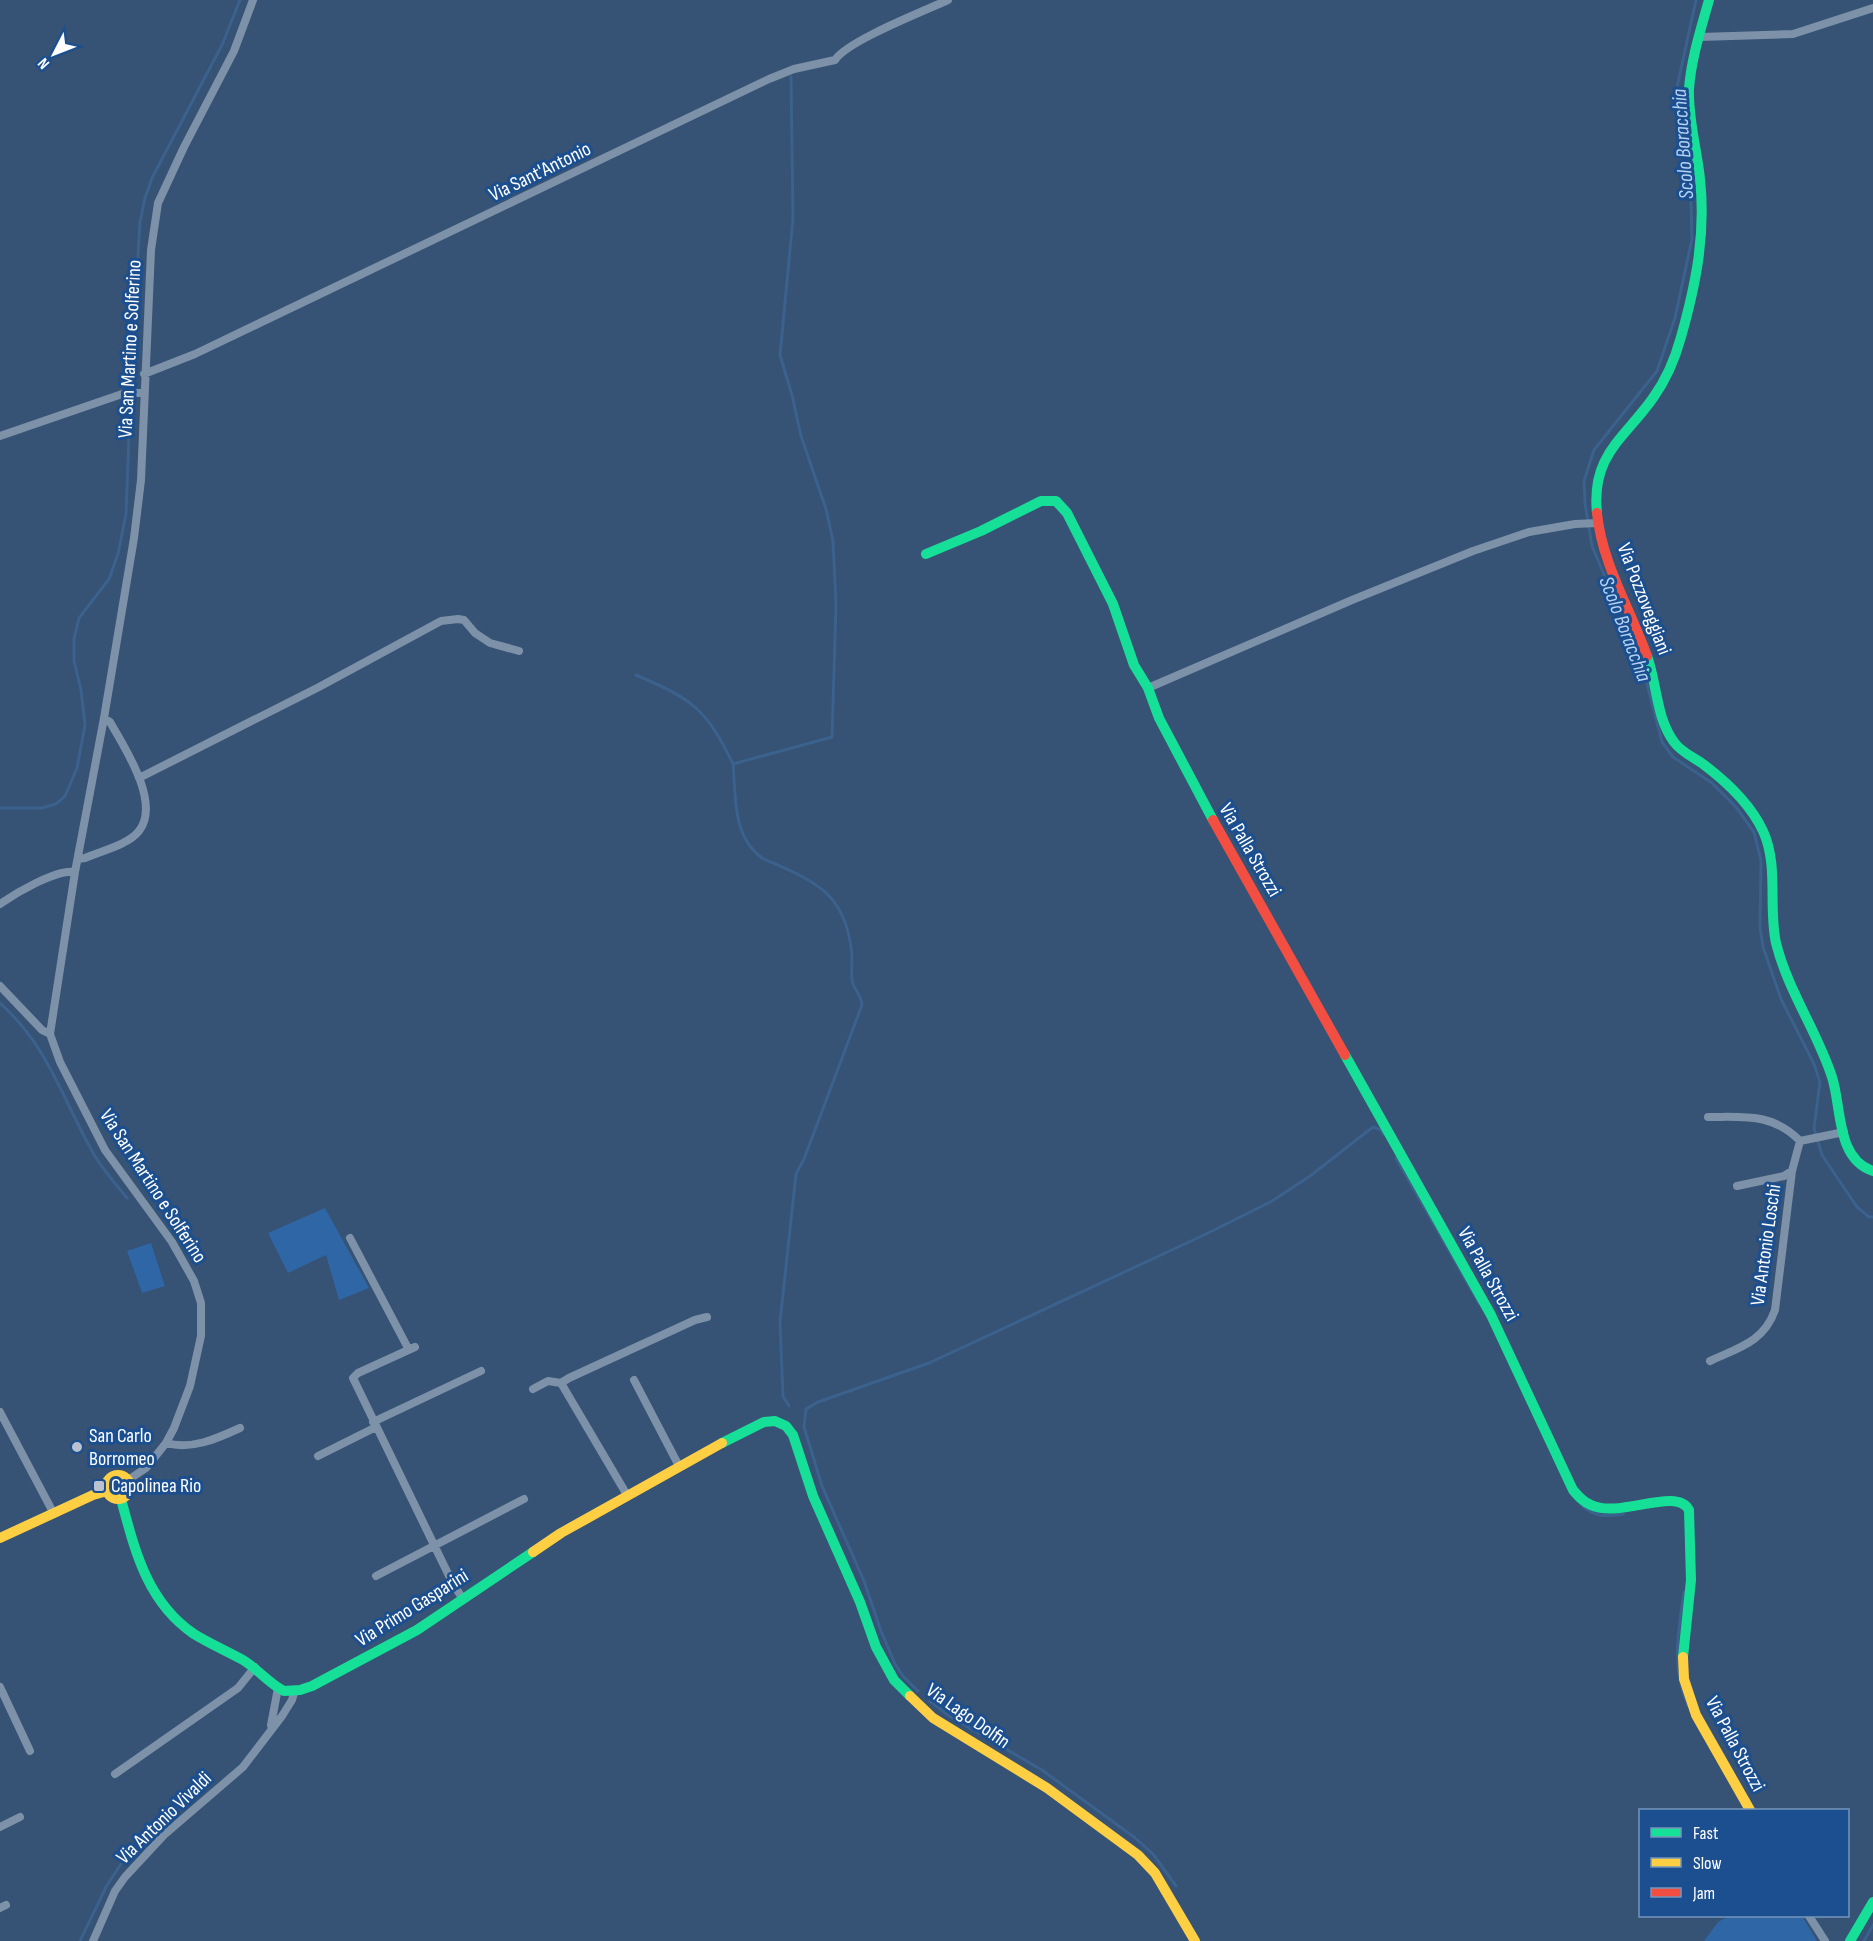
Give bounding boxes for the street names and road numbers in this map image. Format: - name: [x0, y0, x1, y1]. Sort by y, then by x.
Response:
- street label: Via Sant'Antonio: [485, 137, 595, 207]
- street label: Via San Martino e Solferino: [113, 259, 147, 439]
- street label: Via Pozzoveggiani: [1612, 540, 1676, 658]
- street label: Via Palla Strozzi: [1214, 799, 1286, 901]
- street label: Via San Martino e Solferino: [94, 1105, 212, 1267]
- street label: Via Antonio Loschi: [1746, 1183, 1786, 1307]
- street label: Via Palla Strozzi: [1452, 1223, 1524, 1325]
- street label: Via Primo Gasparini: [351, 1564, 473, 1652]
- street label: Via Lago Dolfin: [921, 1678, 1015, 1754]
- street label: Via Palla Strozzi: [1700, 1692, 1770, 1796]
- street label: Via Antonio Vivaldi: [111, 1767, 217, 1869]

